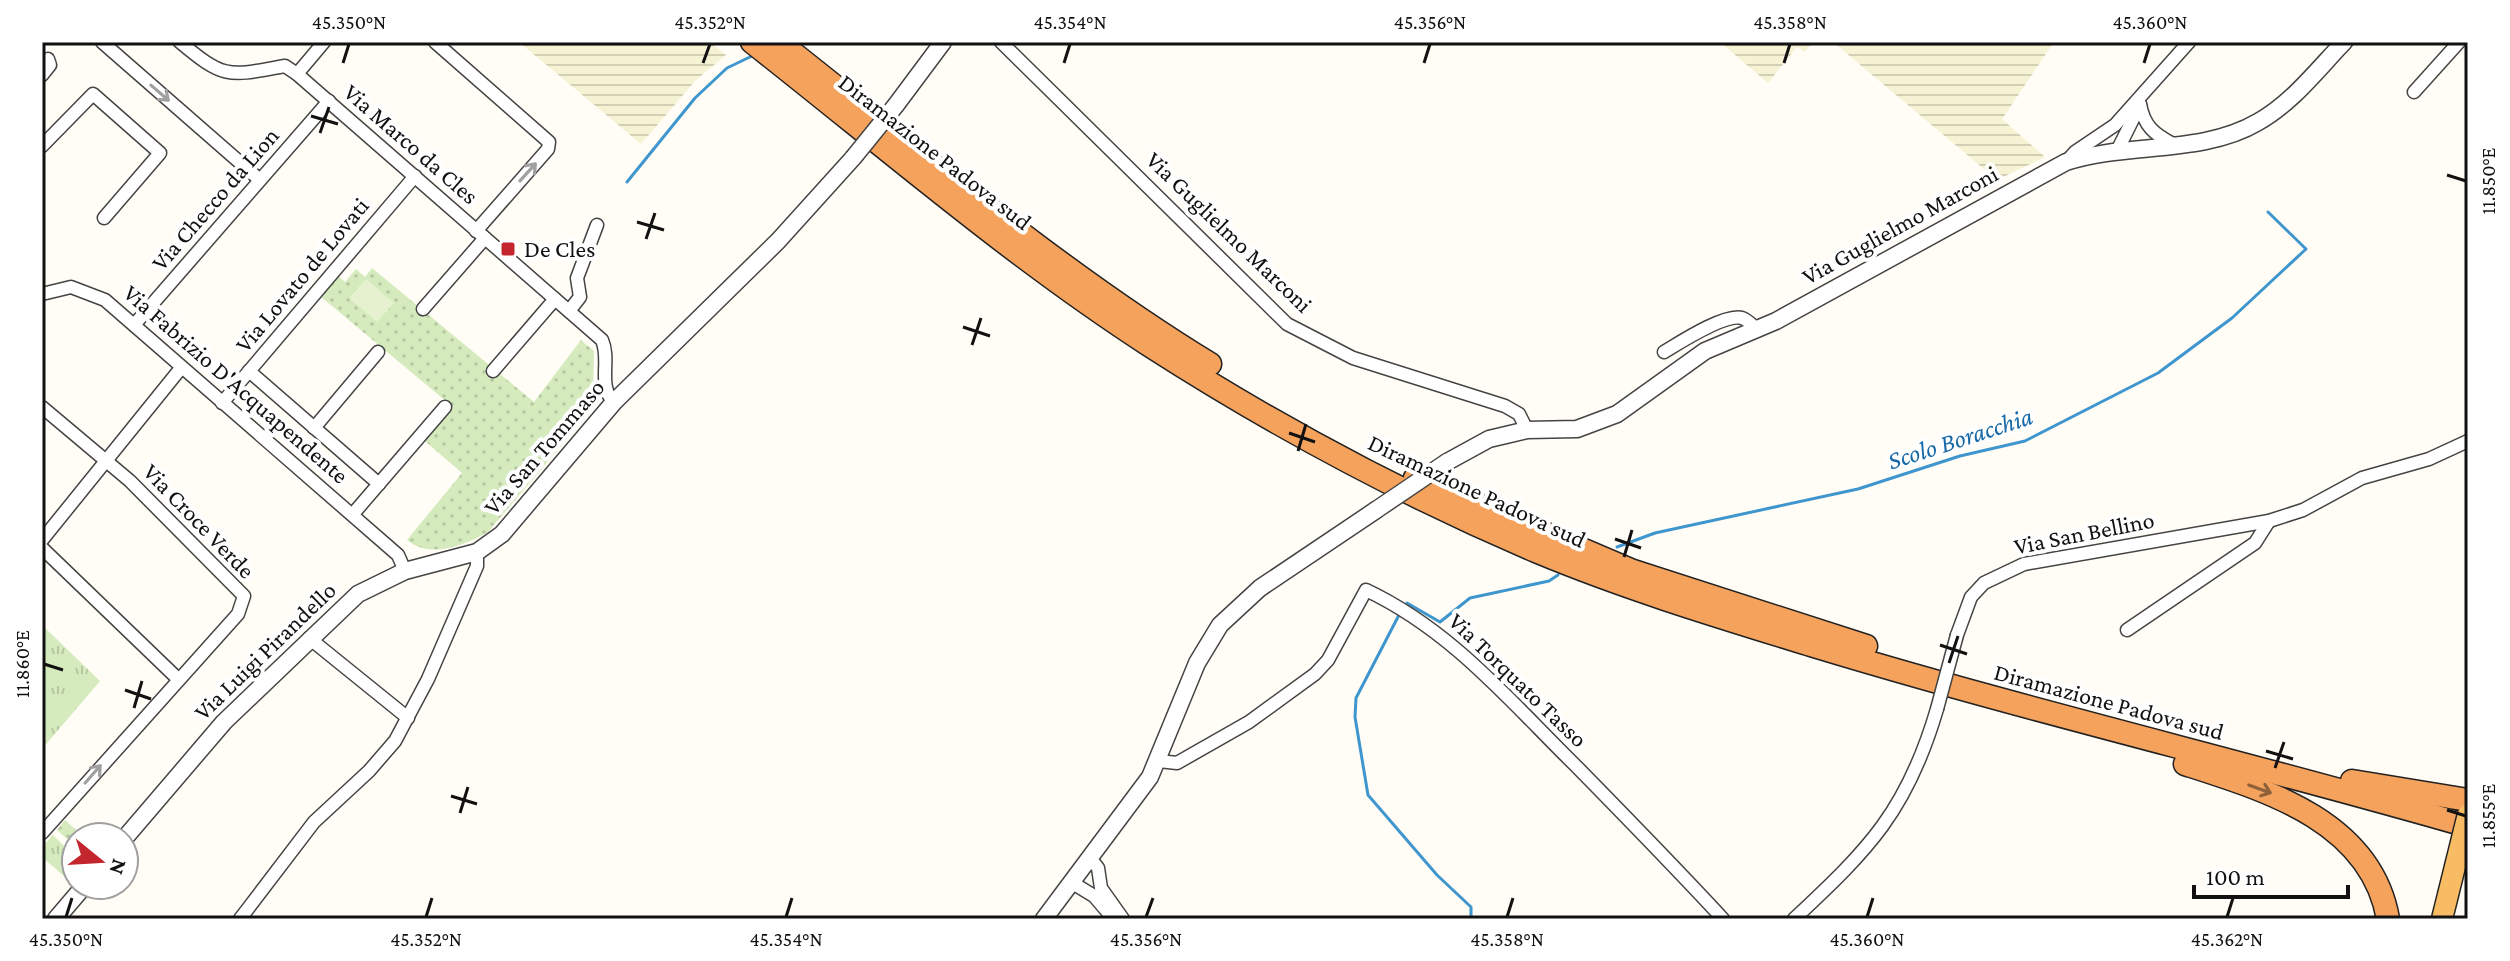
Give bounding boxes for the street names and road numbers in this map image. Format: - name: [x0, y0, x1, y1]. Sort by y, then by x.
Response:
- street label: Diramazione Padova sud: [834, 68, 1037, 235]
- street label: Via Marco da Cles: [339, 78, 484, 209]
- street label: Via Checco da Lion: [145, 122, 284, 276]
- street label: Via Guglielmo Marconi: [1141, 146, 1318, 318]
- street label: Via Guglielmo Marconi: [1797, 159, 2002, 290]
- street label: Via Lovato de Lovati: [229, 192, 374, 357]
- street label: Via Fabrizio D'Acquapendente: [118, 279, 354, 489]
- street label: Via San Tommaso: [478, 374, 610, 520]
- street label: Diramazione Padova sud: [1364, 428, 1591, 553]
- street label: Via Croce Verde: [138, 458, 261, 583]
- street label: Via San Bellino: [2011, 506, 2156, 559]
- street label: Via Luigi Pirandello: [188, 576, 341, 725]
- street label: Via Torquato Tasso: [1444, 607, 1593, 752]
- street label: Diramazione Padova sud: [1991, 658, 2227, 745]

